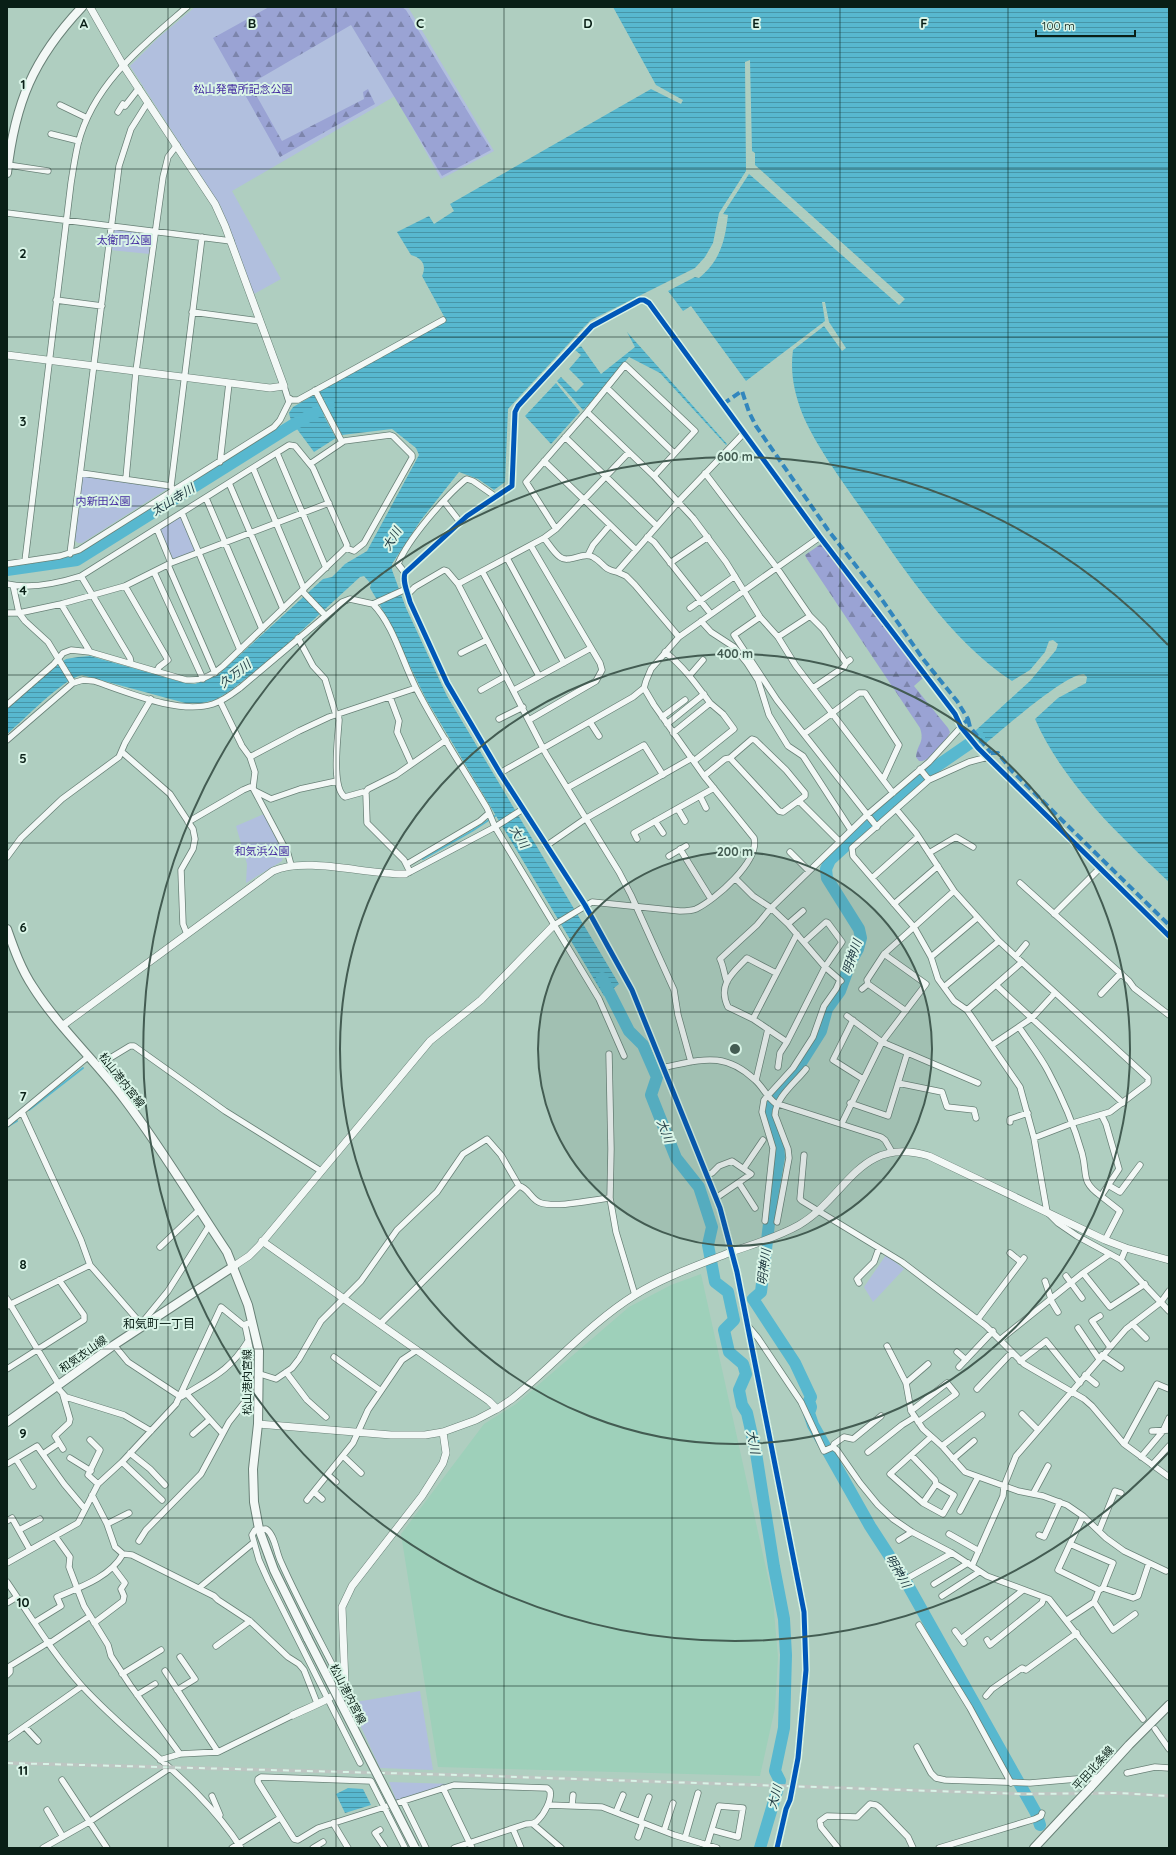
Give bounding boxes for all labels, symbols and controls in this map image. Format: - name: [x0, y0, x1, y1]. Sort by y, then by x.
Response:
- scale bar: [1036, 12, 1135, 38]
- text: A: [80, 15, 89, 31]
- text: B: [248, 15, 256, 31]
- text: C: [416, 15, 424, 31]
- text: D: [583, 15, 593, 31]
- text: E: [752, 15, 760, 31]
- text: F: [920, 15, 928, 31]
- text: 100 m: [1042, 18, 1075, 33]
- text: 1: [20, 76, 26, 92]
- park label: 松山発電所記念公園: [194, 82, 293, 96]
- park label: 太衛門公園: [97, 233, 152, 247]
- text: 2: [19, 245, 27, 261]
- text: 3: [20, 413, 27, 429]
- text: 600 m: [717, 449, 753, 464]
- water label: 太山寺川: [148, 479, 199, 519]
- park label: 内新田公園: [76, 494, 131, 508]
- water label: 大川: [379, 523, 405, 553]
- text: 4: [19, 582, 27, 598]
- text: 400 m: [717, 646, 753, 661]
- water label: 久万川: [216, 655, 255, 691]
- text: 5: [19, 750, 27, 766]
- water label: 大川: [507, 823, 533, 853]
- park label: 和気浜公園: [235, 844, 290, 858]
- text: 200 m: [717, 844, 753, 859]
- text: 6: [19, 919, 27, 935]
- water label: 明神川: [839, 935, 865, 976]
- centre of rings: [728, 1042, 742, 1056]
- street label: 松山港内宮線: [96, 1050, 148, 1110]
- text: 7: [19, 1088, 27, 1104]
- water label: 大川: [654, 1117, 678, 1147]
- water label: 明神川: [754, 1246, 773, 1286]
- text: 8: [19, 1256, 27, 1272]
- district label: 和気町一丁目: [123, 1316, 195, 1331]
- street label: 和気衣山線: [56, 1332, 110, 1376]
- street label: 松山港内宮線: [240, 1349, 254, 1415]
- text: 9: [19, 1425, 27, 1441]
- water label: 大川: [744, 1429, 764, 1457]
- water label: 明神川: [883, 1551, 915, 1592]
- text: 10: [16, 1594, 30, 1610]
- street label: 松山港内宮線: [327, 1661, 369, 1727]
- street label: 平田北条線: [1069, 1743, 1117, 1793]
- text: 11: [18, 1762, 28, 1778]
- water label: 大川: [764, 1781, 785, 1810]

